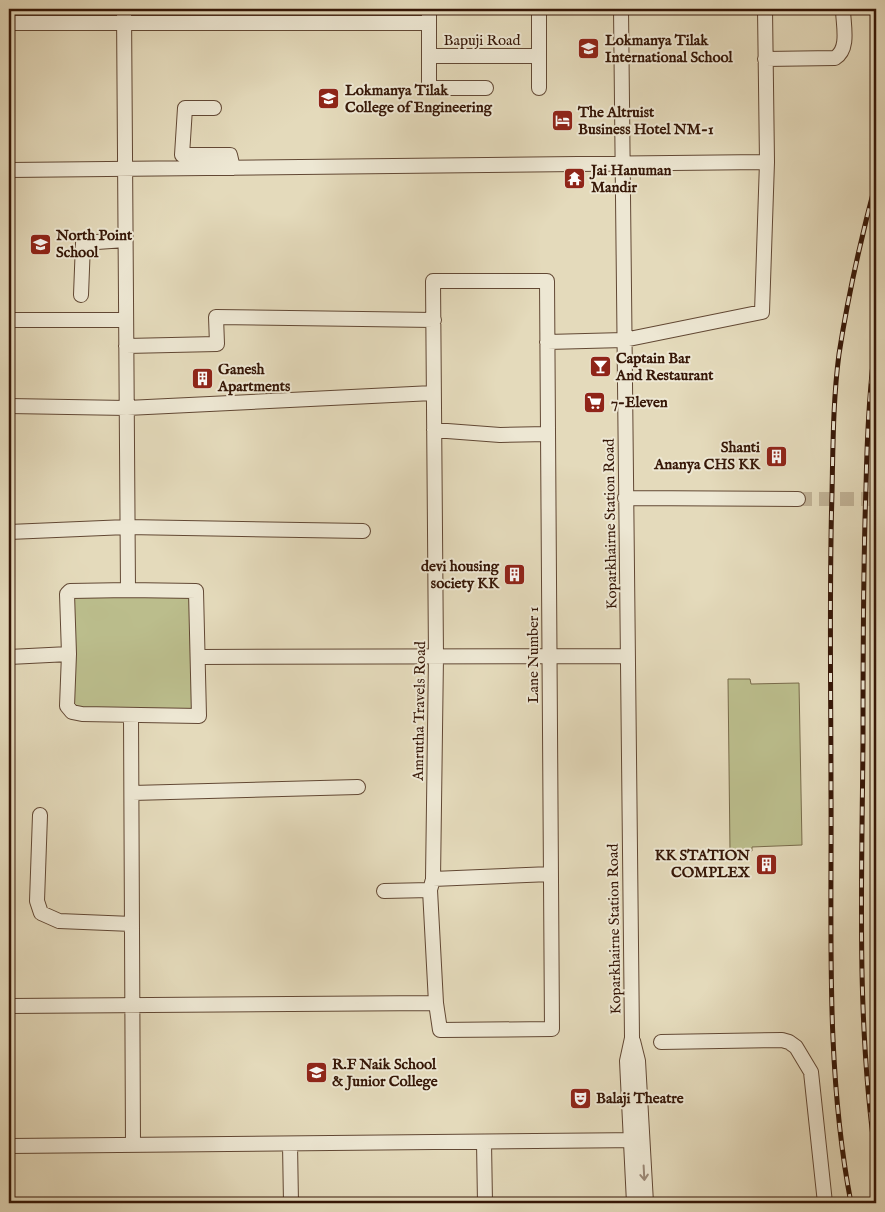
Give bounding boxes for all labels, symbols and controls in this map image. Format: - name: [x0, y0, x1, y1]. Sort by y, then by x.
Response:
- street label: Bapuji Road: [444, 31, 521, 50]
- place label: Lokmanya Tilak International School: [605, 31, 734, 67]
- school or university icon: Lokmanya Tilak International School: [577, 37, 601, 61]
- place label: Lokmanya Tilak College of Engineering: [345, 81, 493, 117]
- school or university icon: Lokmanya Tilak College of Engineering: [317, 87, 341, 111]
- place label: The Altruist Business Hotel NM-1: [577, 103, 714, 139]
- hotel icon: The Altruist Business Hotel NM-1: [550, 109, 574, 133]
- place label: Jai Hanuman Mandir: [589, 161, 672, 197]
- temple icon: Jai Hanuman Mandir: [563, 167, 587, 191]
- place label: North Point School: [55, 226, 133, 262]
- school or university icon: North Point School: [28, 232, 52, 256]
- place label: Captain Bar And Restaurant: [615, 349, 714, 385]
- bar icon: Captain Bar And Restaurant: [588, 355, 612, 379]
- place label: Ganesh Apartments: [217, 360, 291, 396]
- building icon: Ganesh Apartments: [190, 366, 214, 390]
- supermarket icon: 7-Eleven: [583, 390, 607, 414]
- place label: 7-Eleven: [611, 393, 668, 412]
- street label: Koparkhairne Station Road: [599, 437, 621, 610]
- place label: Shanti Ananya CHS KK: [653, 438, 761, 474]
- building icon: Shanti Ananya CHS KK: [764, 444, 788, 468]
- place label: devi housing society KK: [421, 557, 500, 593]
- building icon: devi housing society KK: [503, 563, 527, 587]
- street label: Lane Number 1: [524, 607, 543, 703]
- street label: Amrutha Travels Road: [409, 640, 430, 782]
- street label: Koparkhairne Station Road: [603, 842, 625, 1015]
- place label: KK STATION COMPLEX: [655, 846, 751, 882]
- building icon: KK STATION COMPLEX: [754, 852, 778, 876]
- place label: R.F Naik School & Junior College: [332, 1055, 438, 1091]
- school or university icon: R.F Naik School & Junior College: [304, 1061, 328, 1085]
- theatre icon: Balaji Theatre: [568, 1086, 592, 1110]
- place label: Balaji Theatre: [596, 1089, 684, 1108]
- one-way arrow: [640, 1165, 649, 1181]

